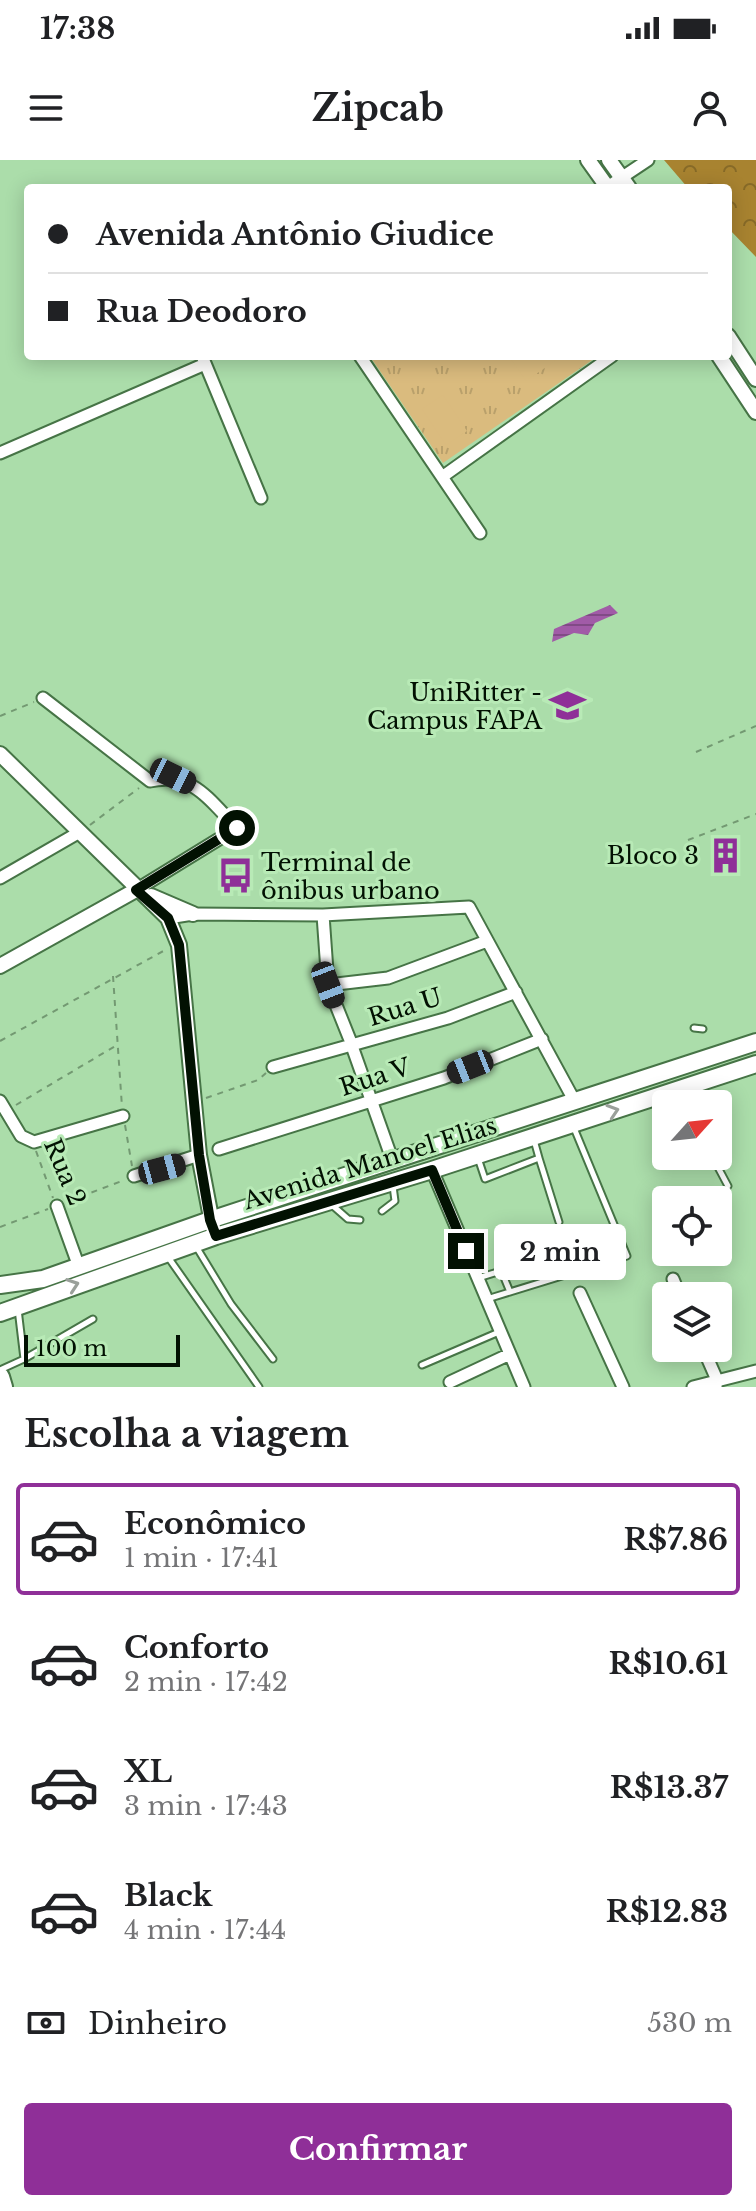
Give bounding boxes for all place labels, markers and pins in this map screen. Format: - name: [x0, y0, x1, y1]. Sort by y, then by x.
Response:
- place label: UniRitter - Campus FAPA: [367, 678, 542, 735]
- school or university icon: UniRitter - Campus FAPA: [549, 687, 587, 725]
- building icon: Bloco 3: [706, 836, 744, 874]
- place label: Bloco 3: [607, 841, 699, 870]
- place label: Terminal de ônibus urbano: [261, 848, 440, 905]
- bus stop icon: Terminal de ônibus urbano: [216, 857, 254, 895]

